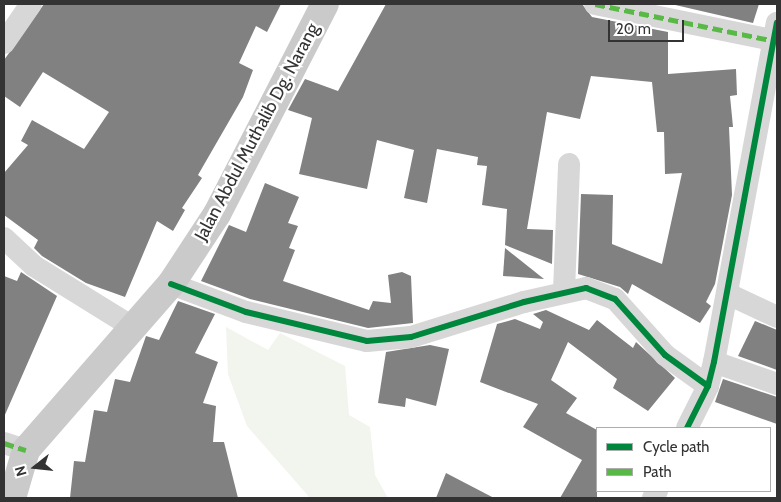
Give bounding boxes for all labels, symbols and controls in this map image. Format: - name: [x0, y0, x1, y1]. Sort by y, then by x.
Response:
- scale bar: [611, 10, 687, 42]
- street label: Jalan Abdul Muthalib Dg. Narang: [190, 20, 324, 244]
- text: 20 m: [616, 20, 651, 38]
- legend: [596, 427, 771, 492]
- text: Cycle path: [643, 438, 709, 456]
- north arrow: [10, 442, 60, 492]
- text: Path: [643, 463, 672, 481]
- text: N: [11, 464, 31, 478]

